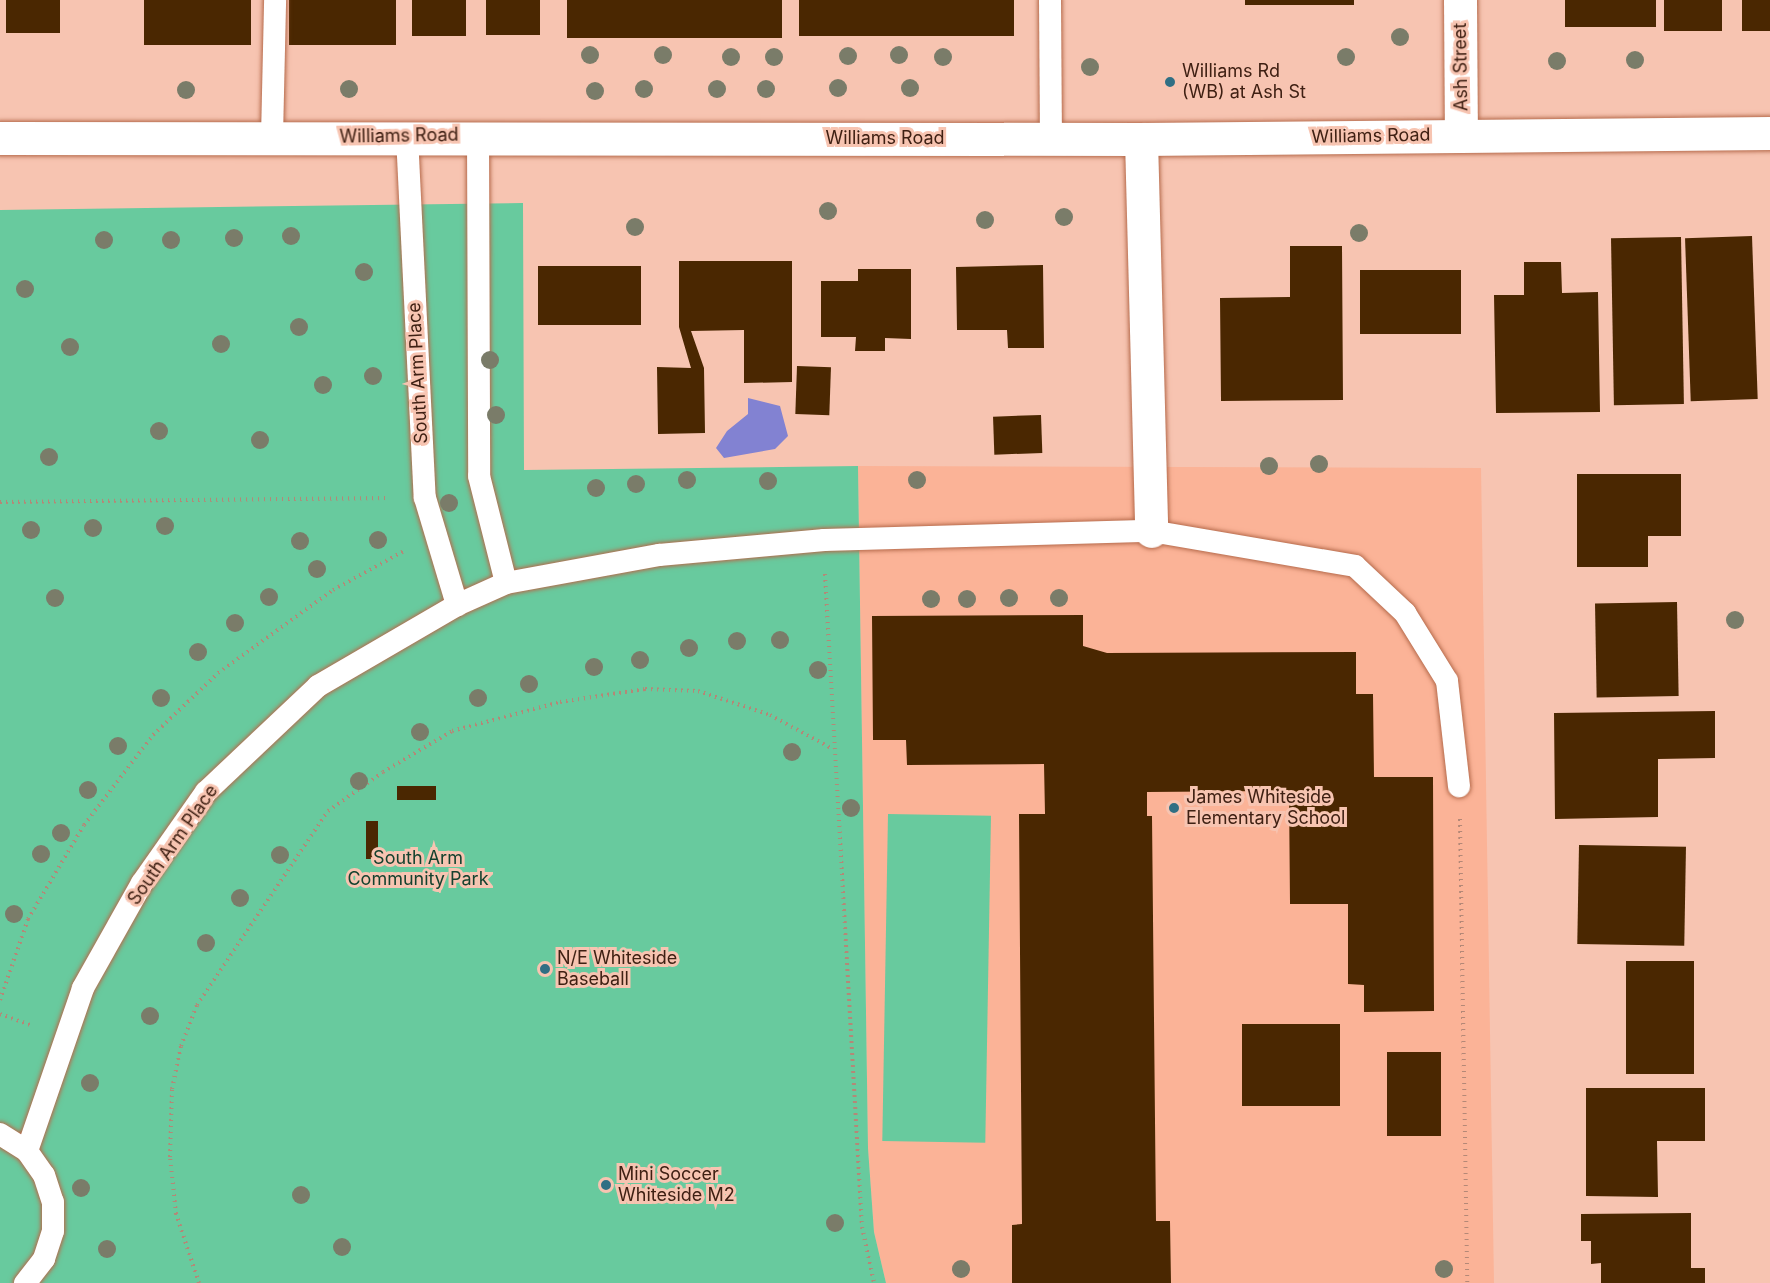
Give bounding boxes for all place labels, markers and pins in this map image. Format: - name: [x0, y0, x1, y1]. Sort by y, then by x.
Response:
- place label: Williams Rd (WB) at Ash St: [1182, 61, 1306, 104]
- marker: Williams Rd (WB) at Ash St: [1163, 75, 1177, 89]
- place label: James Whiteside Elementary School: [1186, 787, 1345, 830]
- marker: James Whiteside Elementary School: [1167, 801, 1181, 815]
- place label: N/E Whiteside Baseball: [557, 948, 677, 990]
- marker: N/E Whiteside Baseball: [538, 962, 552, 976]
- place label: Mini Soccer Whiteside M2: [618, 1164, 735, 1206]
- marker: Mini Soccer Whiteside M2: [599, 1178, 613, 1192]

